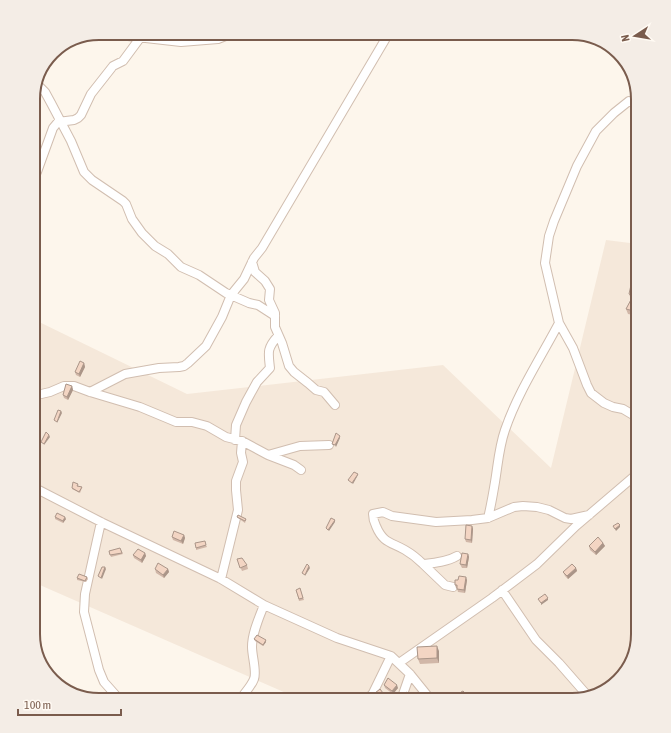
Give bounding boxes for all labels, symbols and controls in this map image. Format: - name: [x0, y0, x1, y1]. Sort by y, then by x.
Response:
- north arrow: [615, 16, 655, 56]
- text: N: [619, 34, 632, 43]
- scale bar: [18, 691, 121, 717]
- text: 100 m: [24, 698, 51, 712]

